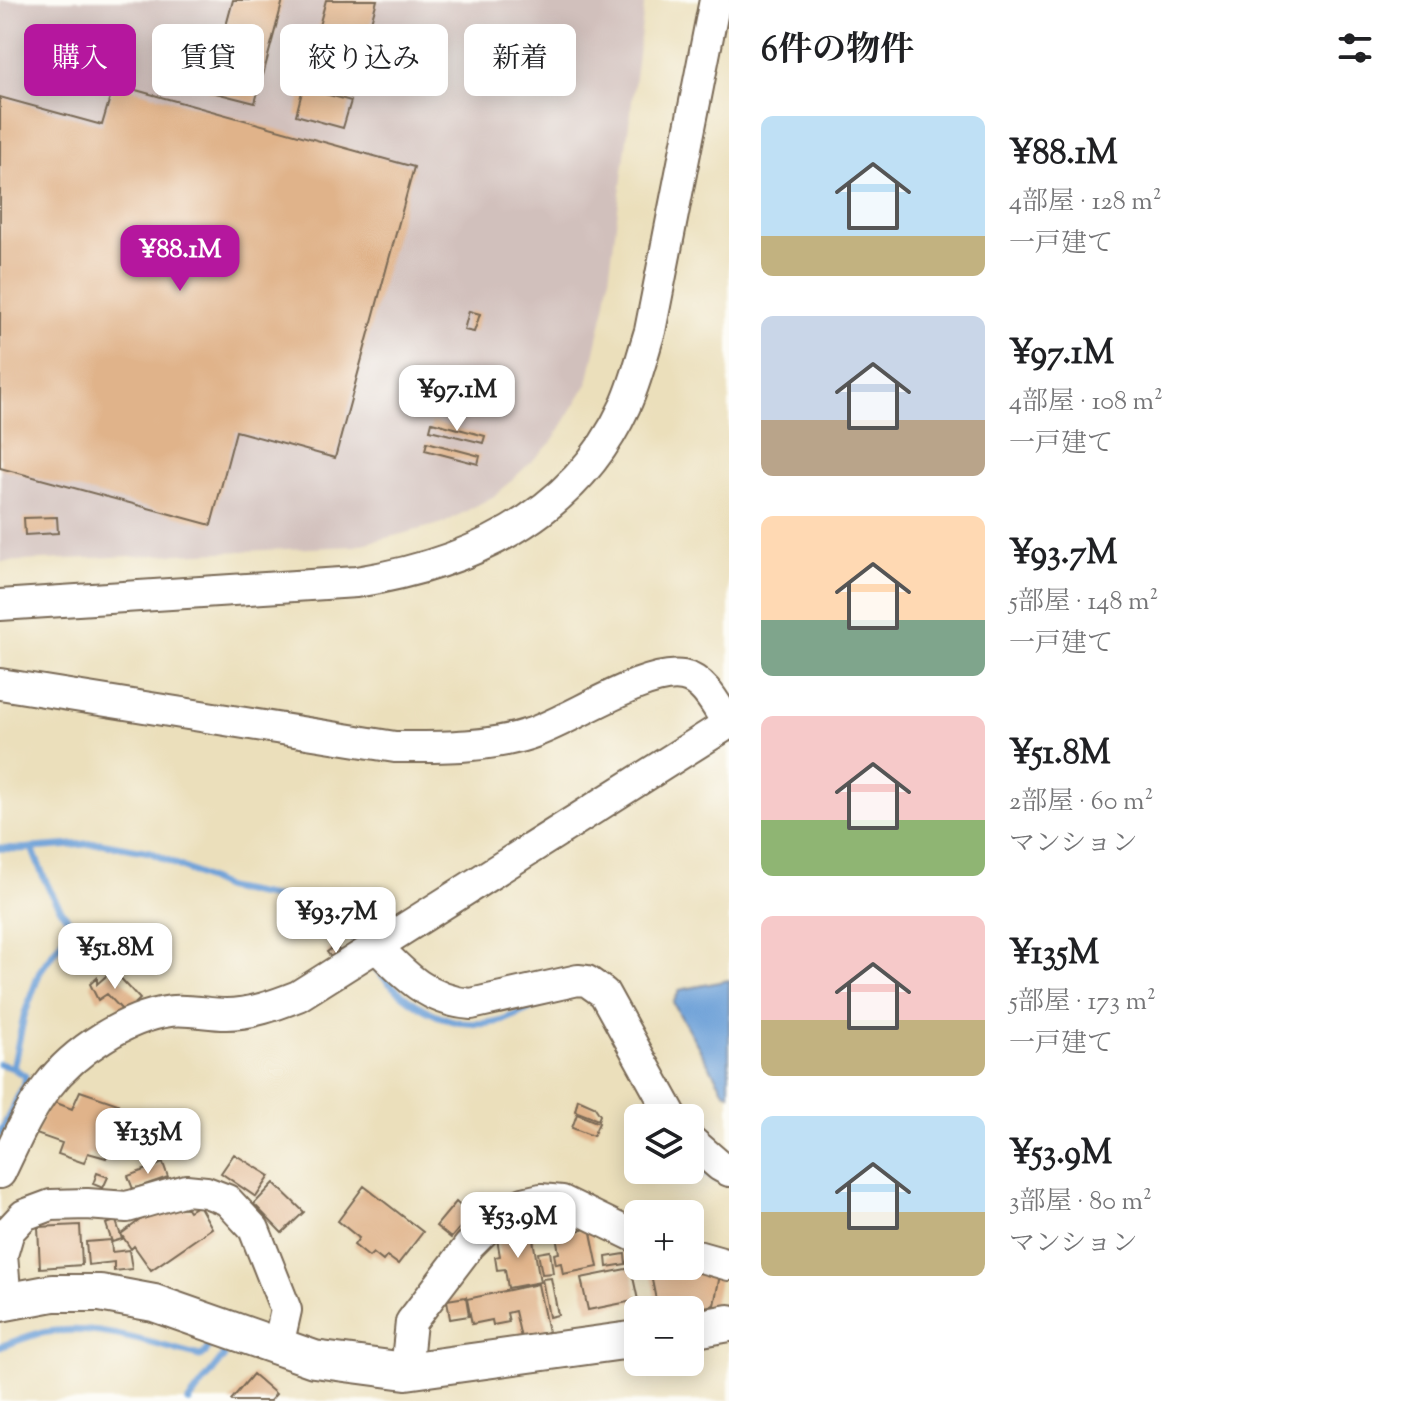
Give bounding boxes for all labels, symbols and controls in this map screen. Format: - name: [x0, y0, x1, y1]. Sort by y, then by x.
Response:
- chip: 購入: [24, 24, 136, 96]
- chip: 賃貸: [152, 24, 264, 96]
- chip: 絞り込み: [280, 24, 448, 96]
- chip: 新着: [464, 24, 576, 96]
- icon: filters: [1333, 26, 1377, 70]
- text: 6件の物件: [761, 27, 914, 76]
- text: ¥88.1M: [1009, 130, 1118, 179]
- icon: home: [825, 148, 921, 244]
- text: 4部屋 · 128 m²: [1009, 184, 1162, 221]
- pin: ¥88.1M: [115, 225, 245, 293]
- text: 一戸建て: [1009, 226, 1113, 263]
- text: ¥88.1M: [138, 232, 222, 269]
- text: ¥97.1M: [1009, 330, 1114, 379]
- icon: home: [825, 348, 921, 444]
- pin: ¥97.1M: [392, 365, 522, 433]
- text: ¥97.1M: [417, 372, 497, 409]
- text: 4部屋 · 108 m²: [1009, 384, 1163, 421]
- text: 一戸建て: [1009, 426, 1113, 463]
- text: ¥93.7M: [1009, 530, 1117, 579]
- icon: home: [825, 548, 921, 644]
- text: 5部屋 · 148 m²: [1009, 584, 1158, 621]
- text: 一戸建て: [1009, 626, 1113, 663]
- text: ¥51.8M: [1009, 730, 1111, 779]
- icon: home: [825, 748, 921, 844]
- text: 2部屋 · 60 m²: [1009, 784, 1153, 821]
- text: マンション: [1009, 826, 1138, 863]
- pin: ¥93.7M: [271, 887, 401, 955]
- text: ¥93.7M: [295, 894, 377, 931]
- pin: ¥51.8M: [50, 923, 180, 991]
- text: ¥51.8M: [76, 930, 154, 967]
- text: ¥135M: [1009, 930, 1099, 979]
- icon: home: [825, 948, 921, 1044]
- text: 5部屋 · 173 m²: [1009, 984, 1156, 1021]
- text: 一戸建て: [1009, 1026, 1113, 1063]
- map controls: [624, 1104, 704, 1376]
- button: layers: [624, 1104, 704, 1184]
- pin: ¥135M: [92, 1108, 204, 1176]
- text: ¥135M: [114, 1115, 182, 1152]
- text: ¥53.9M: [1009, 1130, 1112, 1179]
- icon: home: [825, 1148, 921, 1244]
- text: 3部屋 · 80 m²: [1009, 1184, 1152, 1221]
- pin: ¥53.9M: [453, 1192, 583, 1260]
- text: ¥53.9M: [479, 1199, 557, 1236]
- button: +: [624, 1200, 704, 1280]
- text: マンション: [1009, 1226, 1138, 1263]
- button: −: [624, 1296, 704, 1376]

